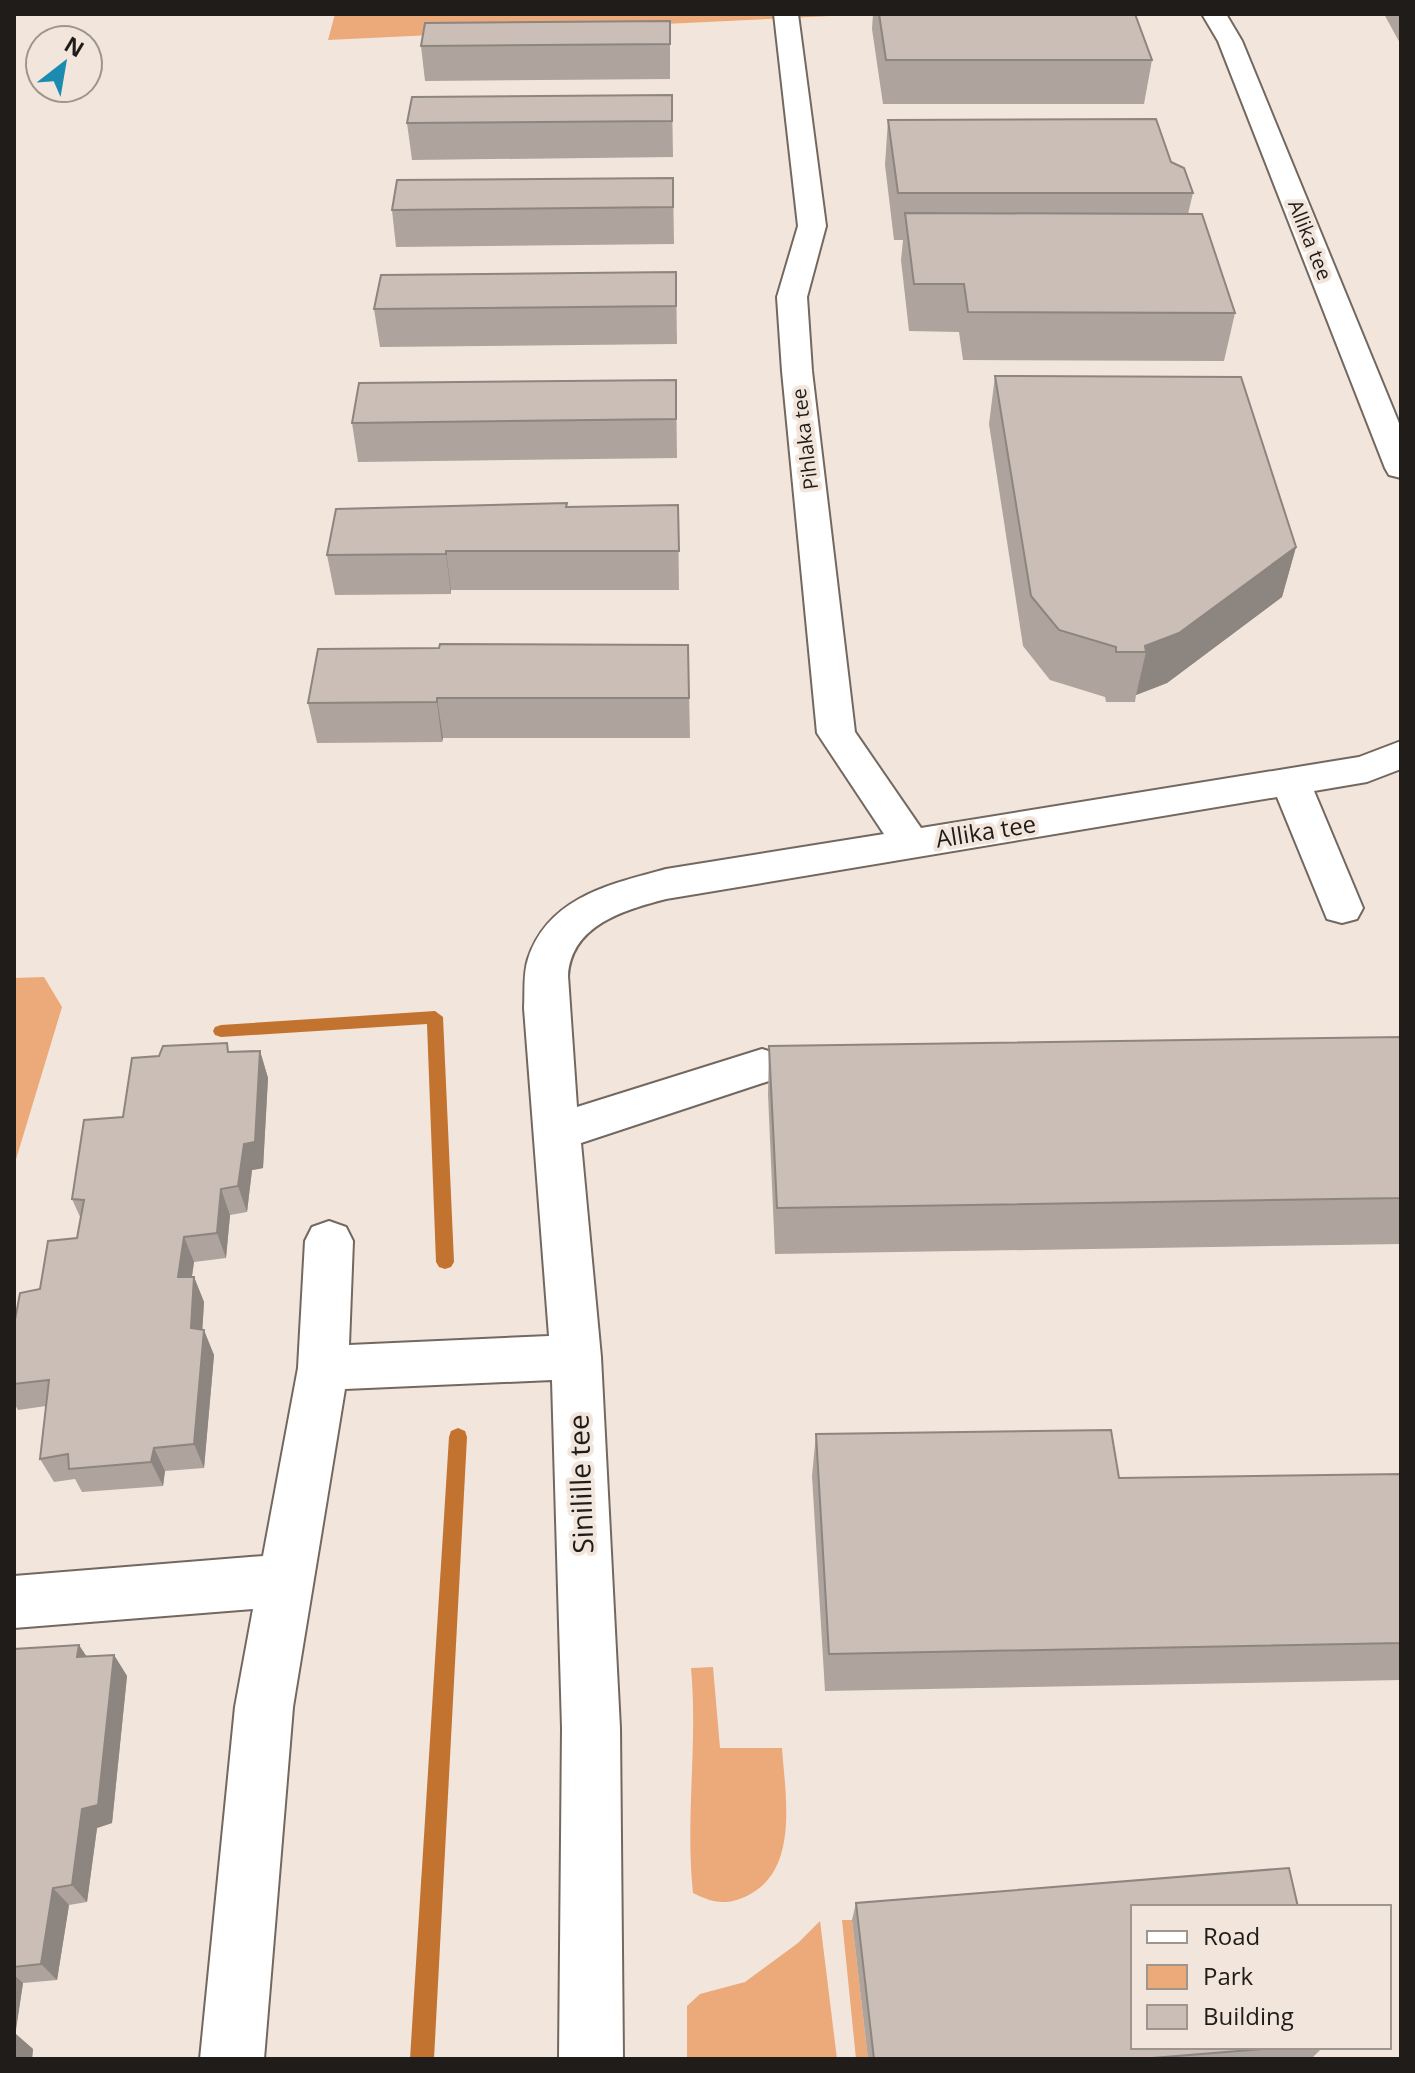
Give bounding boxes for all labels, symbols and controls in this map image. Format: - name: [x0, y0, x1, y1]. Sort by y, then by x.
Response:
- north arrow: [24, 24, 104, 104]
- text: N: [59, 29, 90, 63]
- street label: Allika tee: [1282, 196, 1339, 284]
- street label: Pihlaka tee: [785, 387, 824, 491]
- street label: Allika tee: [933, 806, 1038, 855]
- street label: Sinilille tee: [559, 1414, 601, 1554]
- legend: [1131, 1905, 1391, 2049]
- text: Road: [1203, 1919, 1260, 1952]
- text: Park: [1203, 1959, 1254, 1992]
- text: Building: [1203, 1999, 1294, 2032]

